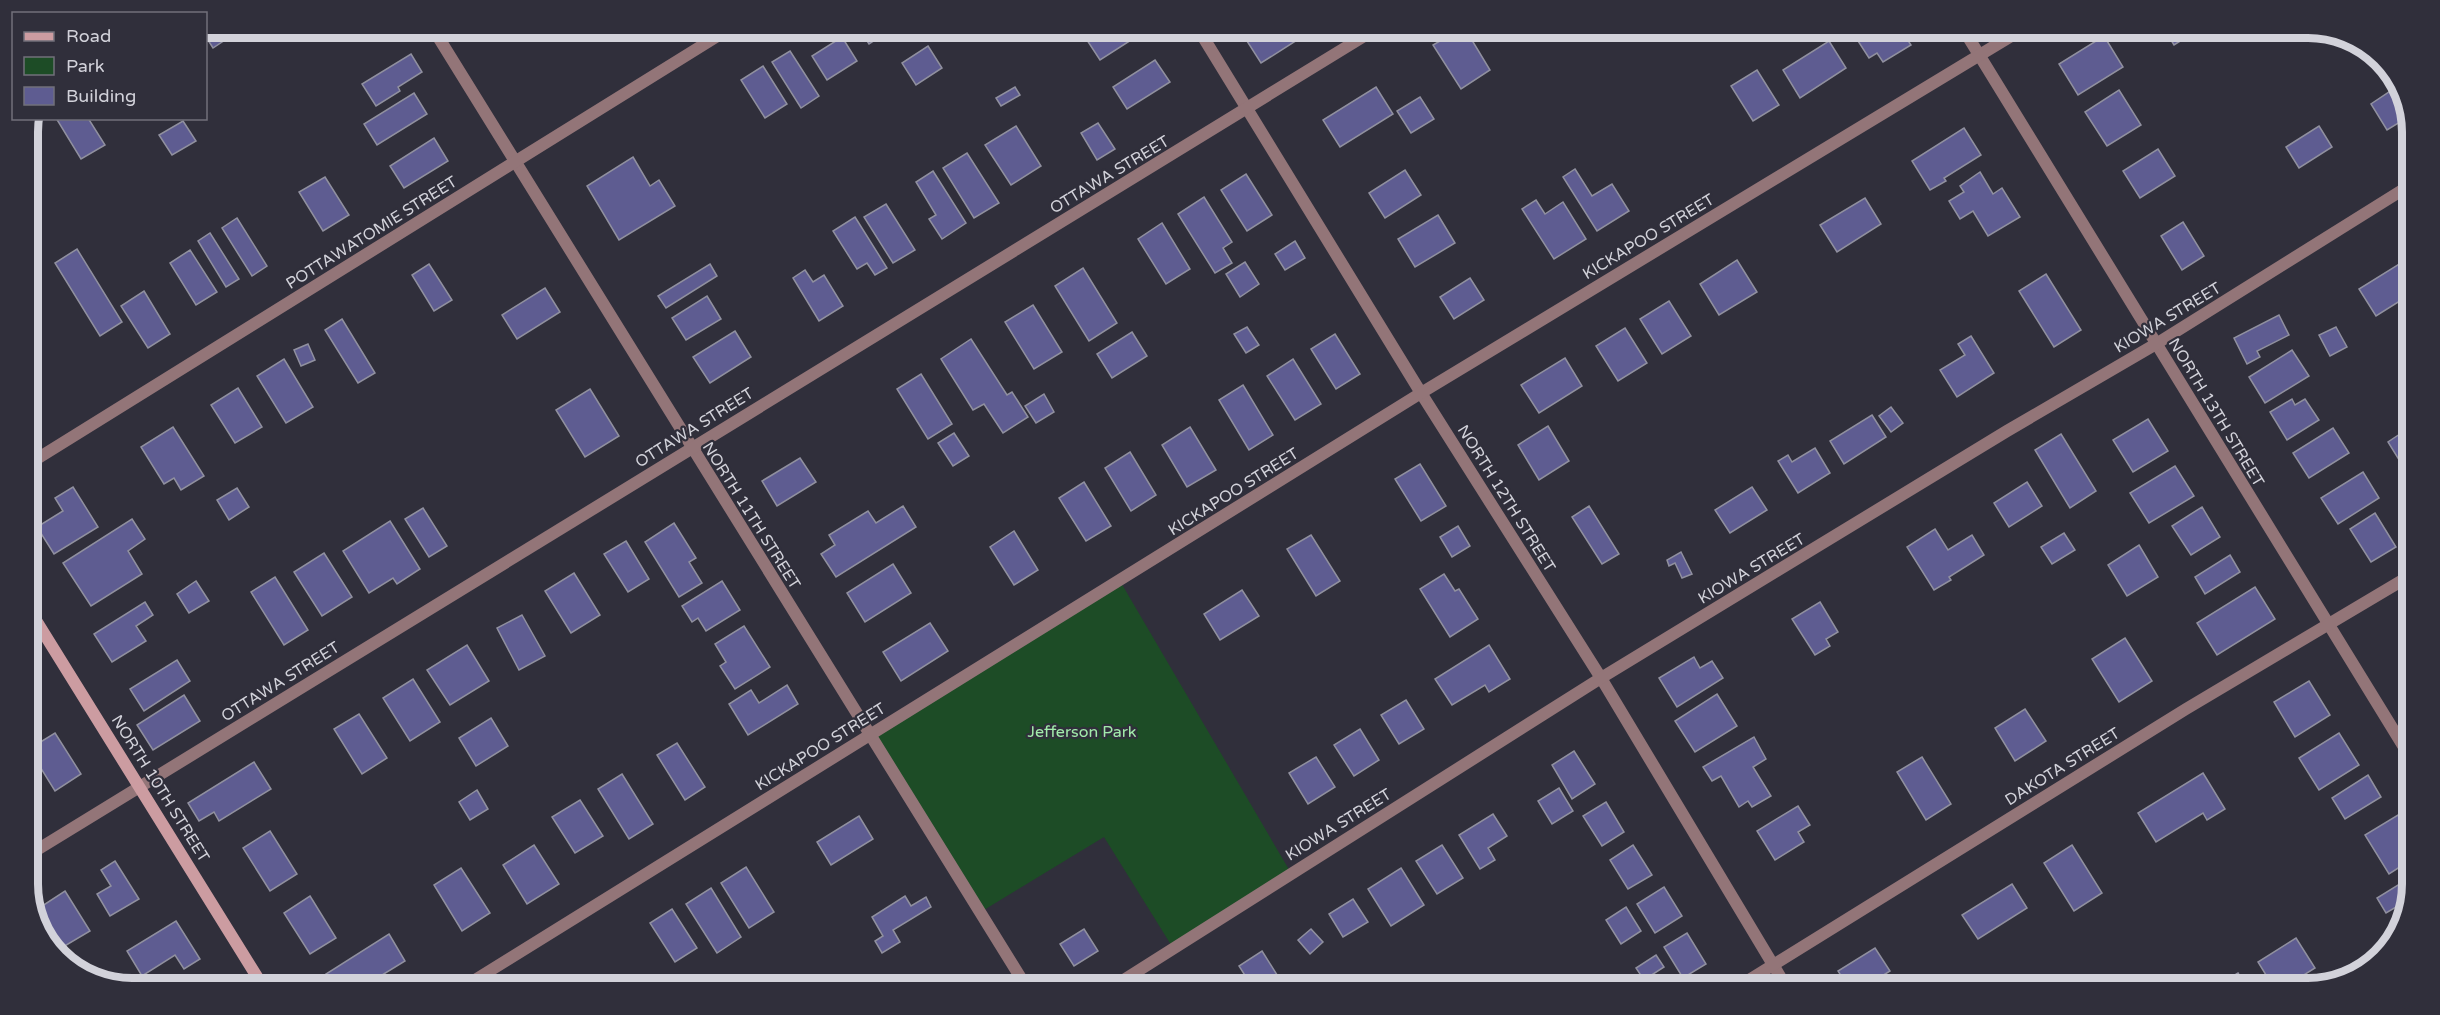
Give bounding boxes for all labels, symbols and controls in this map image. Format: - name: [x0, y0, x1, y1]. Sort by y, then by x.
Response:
- legend: [12, 12, 207, 120]
- text: Road: [66, 25, 111, 47]
- text: Park: [66, 55, 105, 77]
- text: Building: [66, 85, 136, 107]
- street label: OTTAWA STREET: [1046, 131, 1173, 218]
- street label: POTTAWATOMIE STREET: [282, 172, 461, 294]
- street label: KICKAPOO STREET: [1579, 189, 1718, 284]
- street label: KIOWA STREET: [2110, 278, 2225, 358]
- street label: NORTH 13TH STREET: [2164, 335, 2269, 491]
- street label: OTTAWA STREET: [632, 383, 758, 472]
- street label: NORTH 12TH STREET: [1453, 421, 1560, 576]
- street label: NORTH 11TH STREET: [698, 438, 805, 593]
- street label: KICKAPOO STREET: [1165, 443, 1303, 540]
- street label: KIOWA STREET: [1694, 529, 1809, 609]
- street label: OTTAWA STREET: [218, 637, 344, 726]
- street label: KICKAPOO STREET: [752, 698, 890, 795]
- street label: NORTH 10TH STREET: [107, 711, 214, 866]
- park label: Jefferson Park: [1027, 722, 1137, 742]
- street label: DAKOTA STREET: [2001, 723, 2124, 810]
- street label: KIOWA STREET: [1282, 784, 1395, 865]

